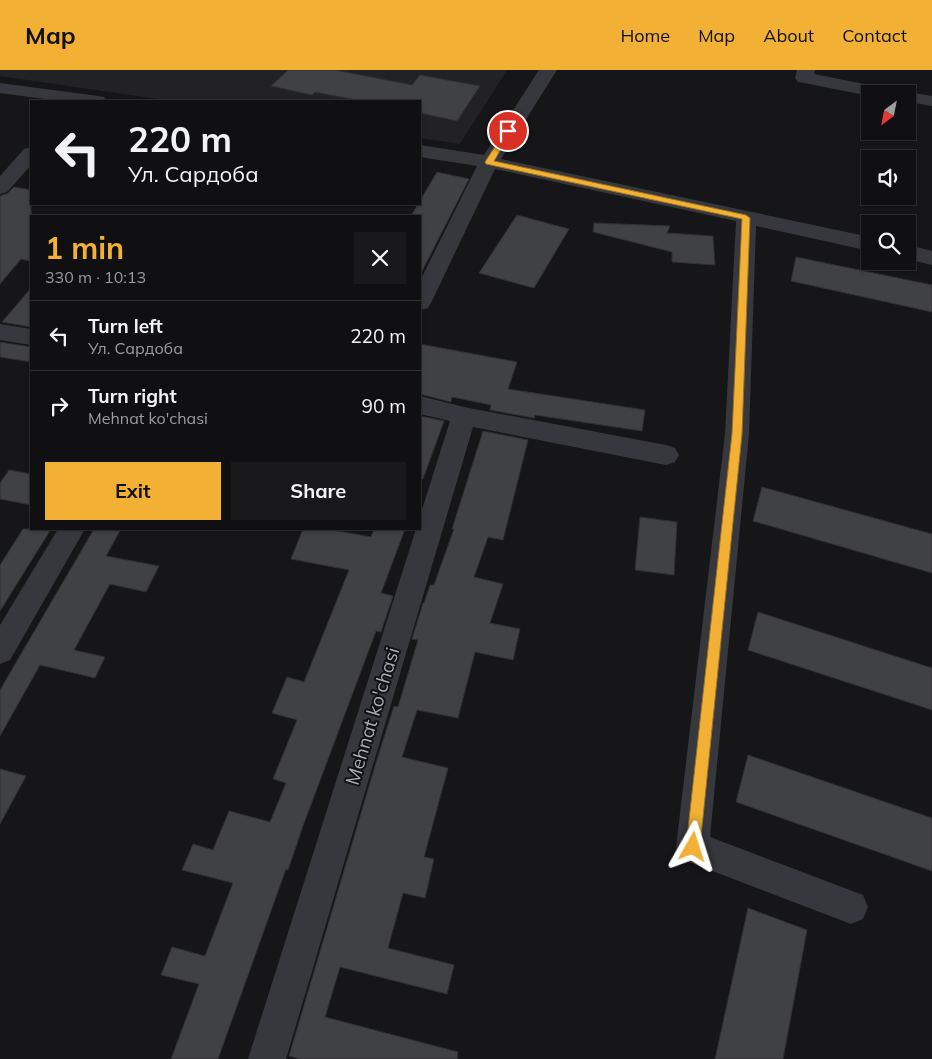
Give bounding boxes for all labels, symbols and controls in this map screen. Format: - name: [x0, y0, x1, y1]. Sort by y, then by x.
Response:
- text: Map: [25, 20, 76, 50]
- text: Home: [620, 24, 670, 47]
- text: Map: [698, 24, 735, 47]
- text: About: [763, 24, 814, 47]
- text: Contact: [842, 24, 907, 47]
- north arrow: [861, 85, 916, 140]
- map controls: [861, 85, 916, 270]
- pin: [487, 110, 529, 152]
- text: 220 m: [128, 117, 232, 161]
- icon: arrive: [494, 117, 522, 145]
- icon: left: [45, 120, 110, 185]
- button: sound: [861, 150, 916, 205]
- text: Ул. Сардоба: [128, 160, 259, 188]
- button: search: [861, 215, 916, 270]
- text: 1 min: [45, 229, 124, 267]
- button: close: [354, 232, 406, 284]
- text: 330 m · 10:13: [45, 267, 146, 287]
- text: Turn left: [88, 314, 163, 338]
- icon: left: [45, 322, 73, 350]
- text: 220 m: [350, 324, 406, 348]
- text: Ул. Сардоба: [88, 338, 183, 358]
- text: Turn right: [88, 384, 177, 408]
- icon: right: [45, 392, 73, 420]
- text: 90 m: [362, 394, 406, 418]
- text: Mehnat ko'chasi: [88, 408, 208, 428]
- button: Exit: [45, 462, 221, 520]
- button: Share: [231, 462, 406, 520]
- street label: Mehnat ko'chasi: [340, 644, 404, 788]
- position arrow: [666, 820, 718, 872]

